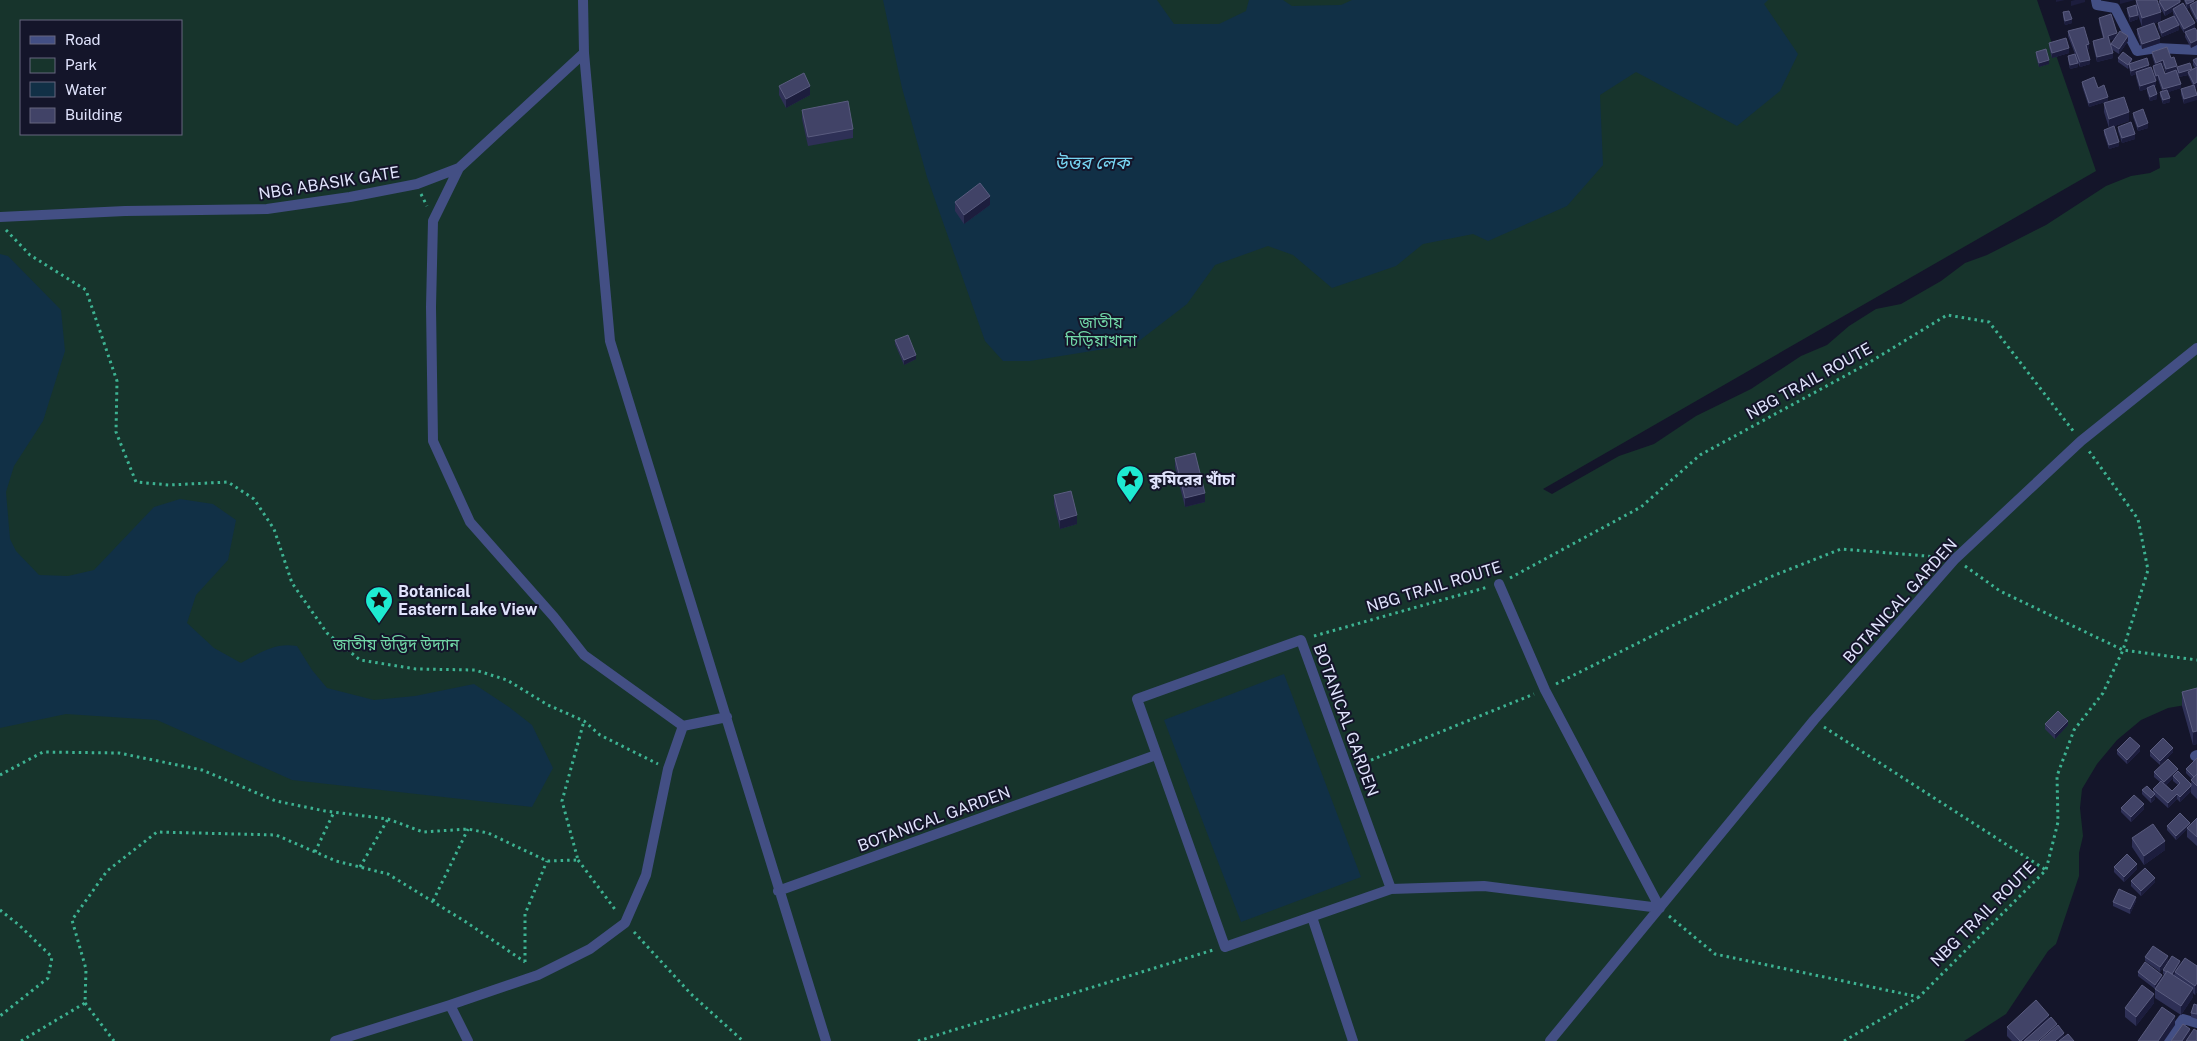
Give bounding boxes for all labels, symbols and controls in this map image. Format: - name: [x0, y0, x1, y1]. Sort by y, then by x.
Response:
- legend: [20, 20, 182, 135]
- text: Road: [65, 31, 101, 48]
- text: Park: [65, 56, 97, 73]
- text: Water: [65, 81, 107, 98]
- text: Building: [65, 106, 123, 123]
- water label: উত্তর লেক: [1055, 152, 1133, 173]
- street label: NBG ABASIK GATE: [257, 162, 401, 204]
- park label: জাতীয় চিড়িয়াখানা: [1064, 313, 1137, 350]
- street label: NBG TRAIL ROUTE: [1743, 339, 1875, 423]
- place icon: কুমিরের খাঁচা: [1115, 464, 1145, 503]
- place label: কুমিরের খাঁচা: [1148, 470, 1236, 490]
- street label: BOTANICAL GARDEN: [1839, 535, 1961, 667]
- street label: NBG TRAIL ROUTE: [1364, 557, 1504, 617]
- place label: Botanical Eastern Lake View: [398, 582, 538, 619]
- place icon: Botanical Eastern Lake View: [364, 585, 394, 624]
- park label: জাতীয় উদ্ভিদ উদ্যান: [332, 635, 459, 654]
- street label: BOTANICAL GARDEN: [1310, 641, 1382, 799]
- street label: BOTANICAL GARDEN: [855, 783, 1013, 855]
- street label: NBG TRAIL ROUTE: [1927, 858, 2039, 970]

